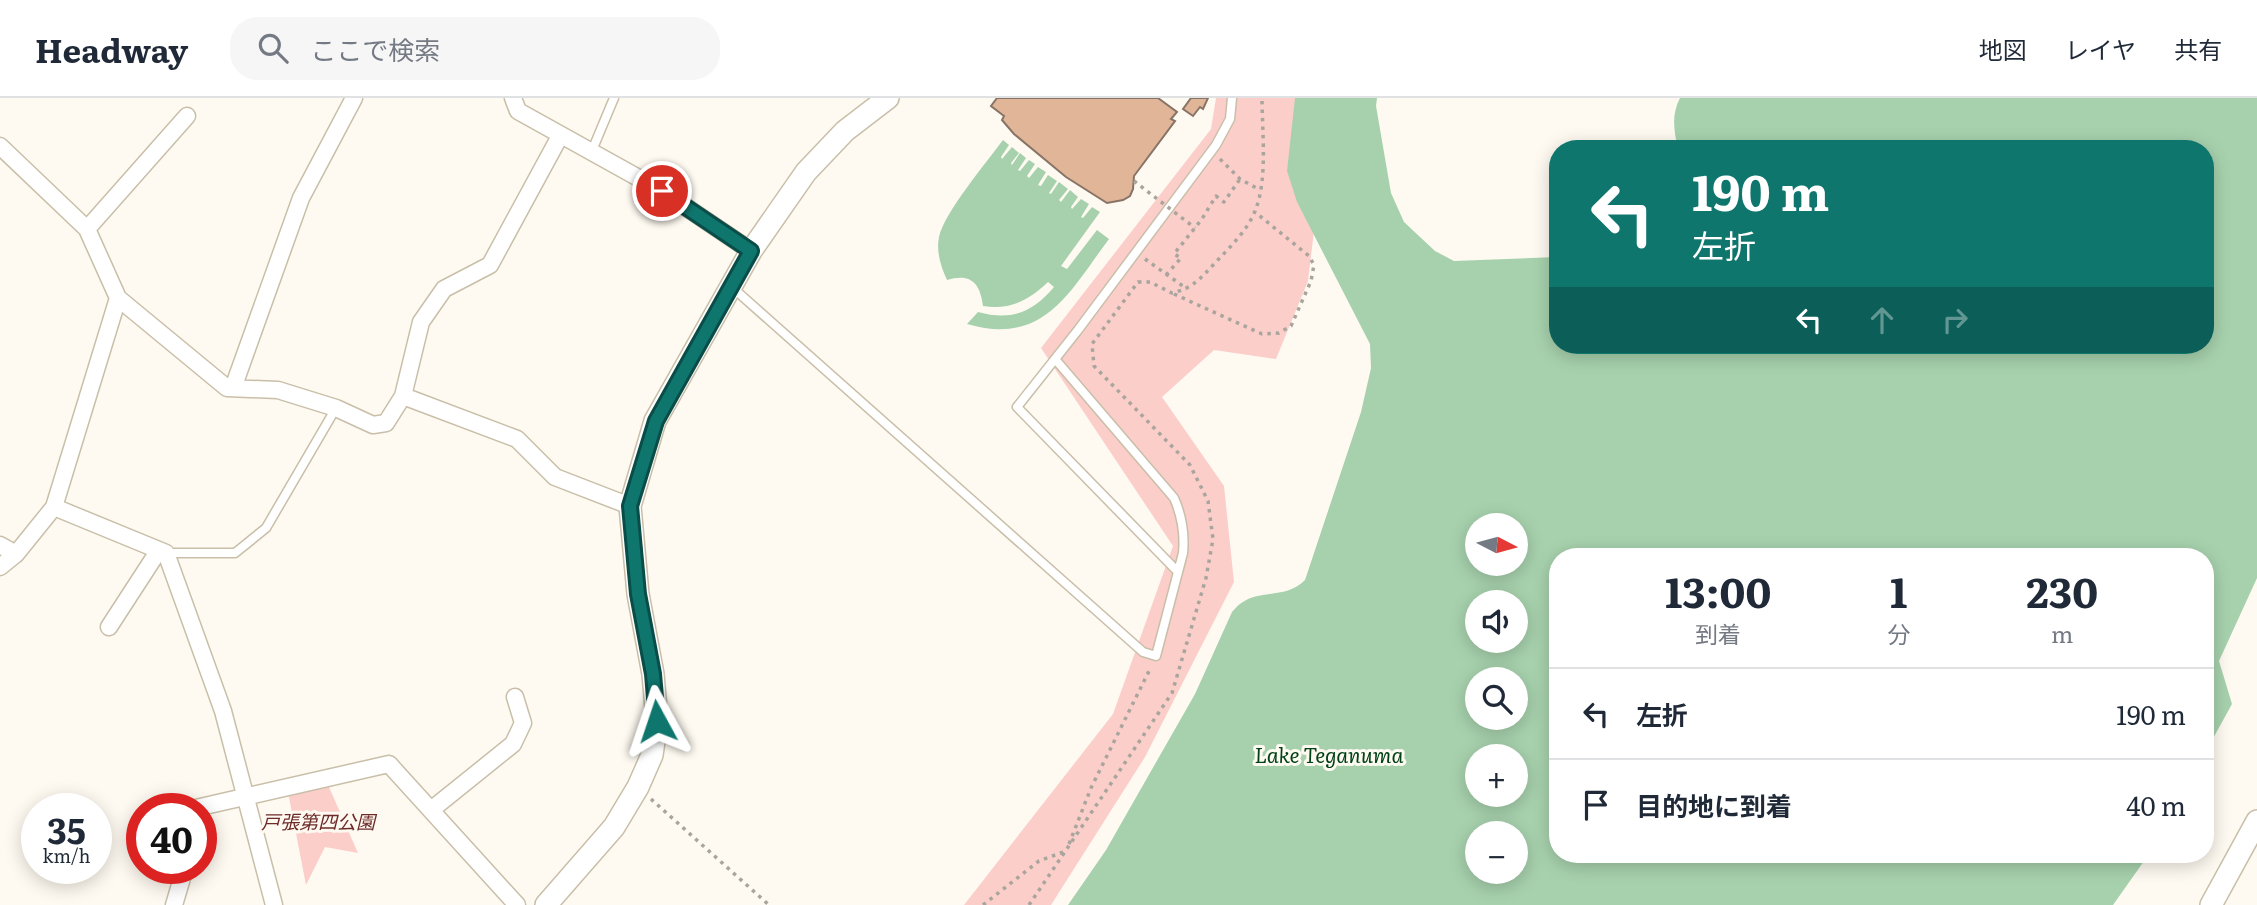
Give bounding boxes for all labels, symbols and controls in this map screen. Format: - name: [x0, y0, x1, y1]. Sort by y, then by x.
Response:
- search box: [230, 17, 720, 80]
- text: Headway: [35, 24, 188, 73]
- icon: search: [254, 29, 292, 67]
- text: ここで検索: [310, 29, 440, 68]
- text: 地図: [1979, 31, 2027, 66]
- text: レイヤ: [2065, 31, 2136, 66]
- text: 共有: [2174, 31, 2222, 66]
- text: 190 m: [1692, 153, 1829, 226]
- pin: [632, 161, 692, 221]
- icon: left: [1577, 168, 1668, 259]
- icon: arrive: [643, 172, 681, 210]
- text: 左折: [1692, 220, 1756, 268]
- icon: left: [1790, 301, 1828, 339]
- icon: ahead: [1863, 301, 1901, 339]
- icon: right: [1936, 301, 1974, 339]
- north arrow: [1465, 513, 1528, 576]
- map controls: [1465, 513, 1528, 884]
- text: 13:00: [1665, 559, 1771, 621]
- text: 1: [1890, 559, 1907, 621]
- text: 230: [2026, 559, 2098, 621]
- button: sound: [1465, 590, 1528, 653]
- text: 到着: [1695, 616, 1741, 650]
- text: 分: [1887, 616, 1910, 650]
- text: m: [2051, 616, 2073, 650]
- button: search: [1465, 667, 1528, 730]
- position arrow: [620, 684, 694, 758]
- text: 左折: [1636, 694, 1688, 733]
- text: 190 m: [2116, 694, 2186, 733]
- icon: left: [1577, 695, 1615, 733]
- water label: Lake Teganuma: [1255, 738, 1403, 769]
- button: +: [1465, 744, 1528, 807]
- text: 目的地に到着: [1636, 785, 1792, 824]
- text: 40 m: [2126, 785, 2186, 824]
- icon: arrive: [1577, 786, 1615, 824]
- speed limit sign: 40: [126, 793, 217, 884]
- text: 35: [47, 803, 86, 855]
- park label: 戸張第四公園: [261, 807, 378, 835]
- button: −: [1465, 821, 1528, 884]
- text: km/h: [43, 842, 90, 869]

